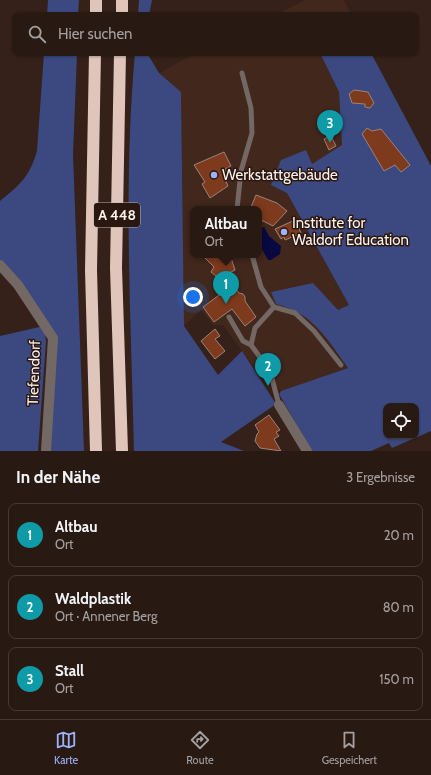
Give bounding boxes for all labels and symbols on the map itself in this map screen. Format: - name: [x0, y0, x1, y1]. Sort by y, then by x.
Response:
- pin: 3: [317, 110, 343, 143]
- place label: Werkstattgebäude: [222, 166, 338, 184]
- marker: Werkstattgebäude: [209, 170, 219, 180]
- road number: A 448: [94, 203, 140, 227]
- place label: Institute for Waldorf Education: [292, 214, 409, 249]
- marker: Institute for Waldorf Education: [279, 227, 289, 237]
- pin: 1: [213, 271, 239, 304]
- your location: [183, 287, 203, 307]
- street label: Tiefendorf: [24, 340, 44, 406]
- pin: 2: [255, 353, 281, 386]

